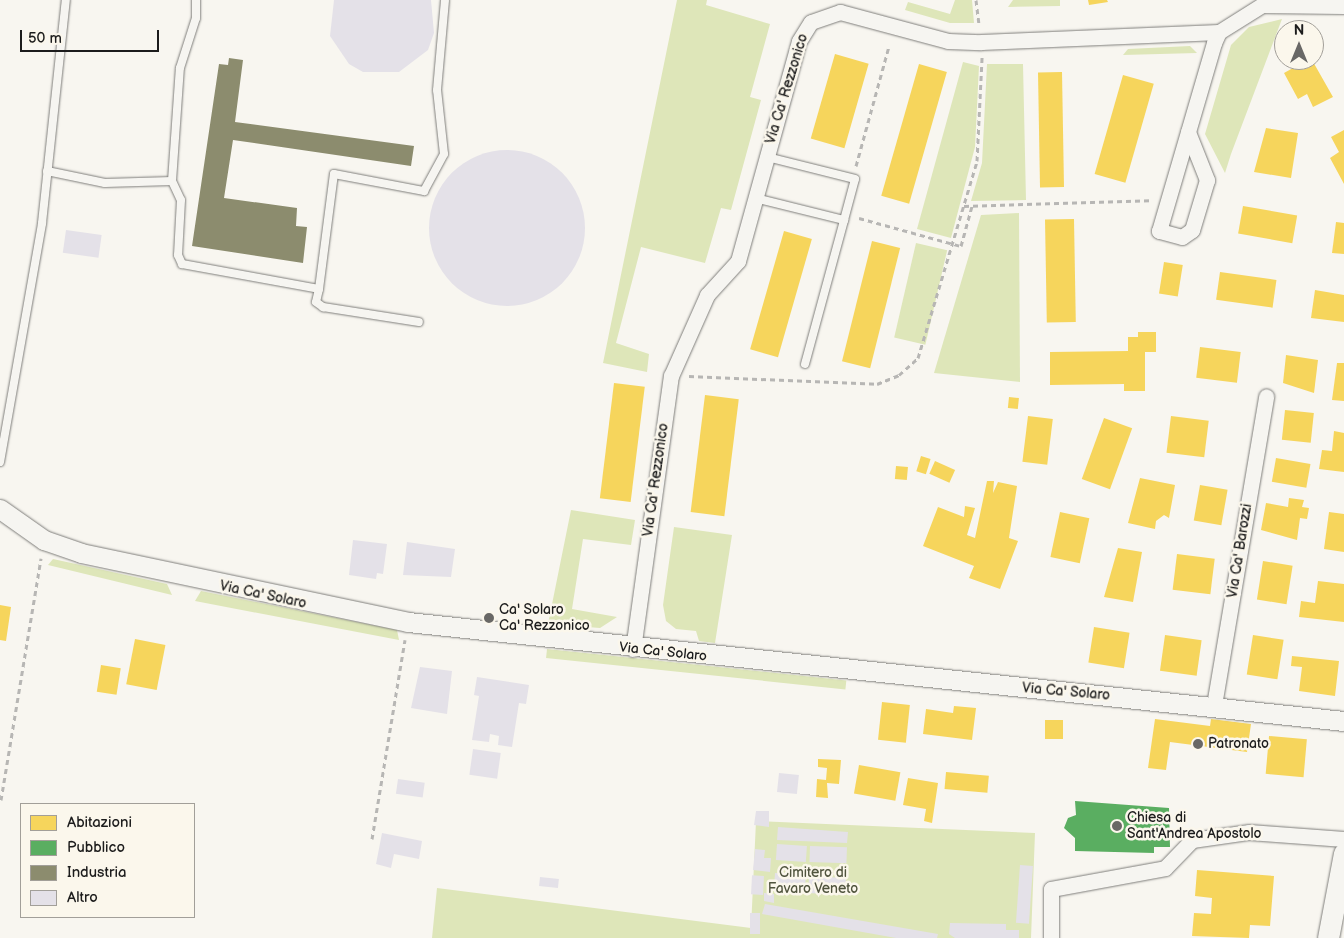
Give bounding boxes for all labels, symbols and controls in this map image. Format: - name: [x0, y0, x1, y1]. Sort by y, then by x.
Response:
- scale bar: [22, 20, 161, 52]
- north arrow: [1274, 20, 1324, 70]
- text: N: [1294, 22, 1304, 39]
- text: 50 m: [28, 29, 62, 48]
- street label: Via Ca' Rezzonico: [762, 32, 812, 146]
- street label: Via Ca' Rezzonico: [640, 422, 672, 538]
- street label: Via Ca' Barozzi: [1224, 503, 1256, 599]
- street label: Via Ca' Solaro: [218, 578, 308, 612]
- place label: Ca' Solaro Ca' Rezzonico: [499, 602, 590, 634]
- marker: Ca' Solaro Ca' Rezzonico: [483, 612, 495, 624]
- street label: Via Ca' Solaro: [618, 639, 708, 665]
- street label: Via Ca' Solaro: [1021, 680, 1111, 704]
- place label: Patronato: [1208, 736, 1269, 752]
- marker: Patronato: [1192, 738, 1204, 750]
- legend: [20, 803, 195, 918]
- place label: Chiesa di Sant'Andrea Apostolo: [1127, 810, 1261, 842]
- text: Abitazioni: [67, 813, 132, 832]
- marker: Chiesa di Sant'Andrea Apostolo: [1111, 820, 1123, 832]
- text: Pubblico: [67, 838, 125, 857]
- text: Industria: [67, 863, 127, 882]
- park label: Cimitero di Favaro Veneto: [768, 865, 858, 898]
- text: Altro: [67, 888, 98, 907]

